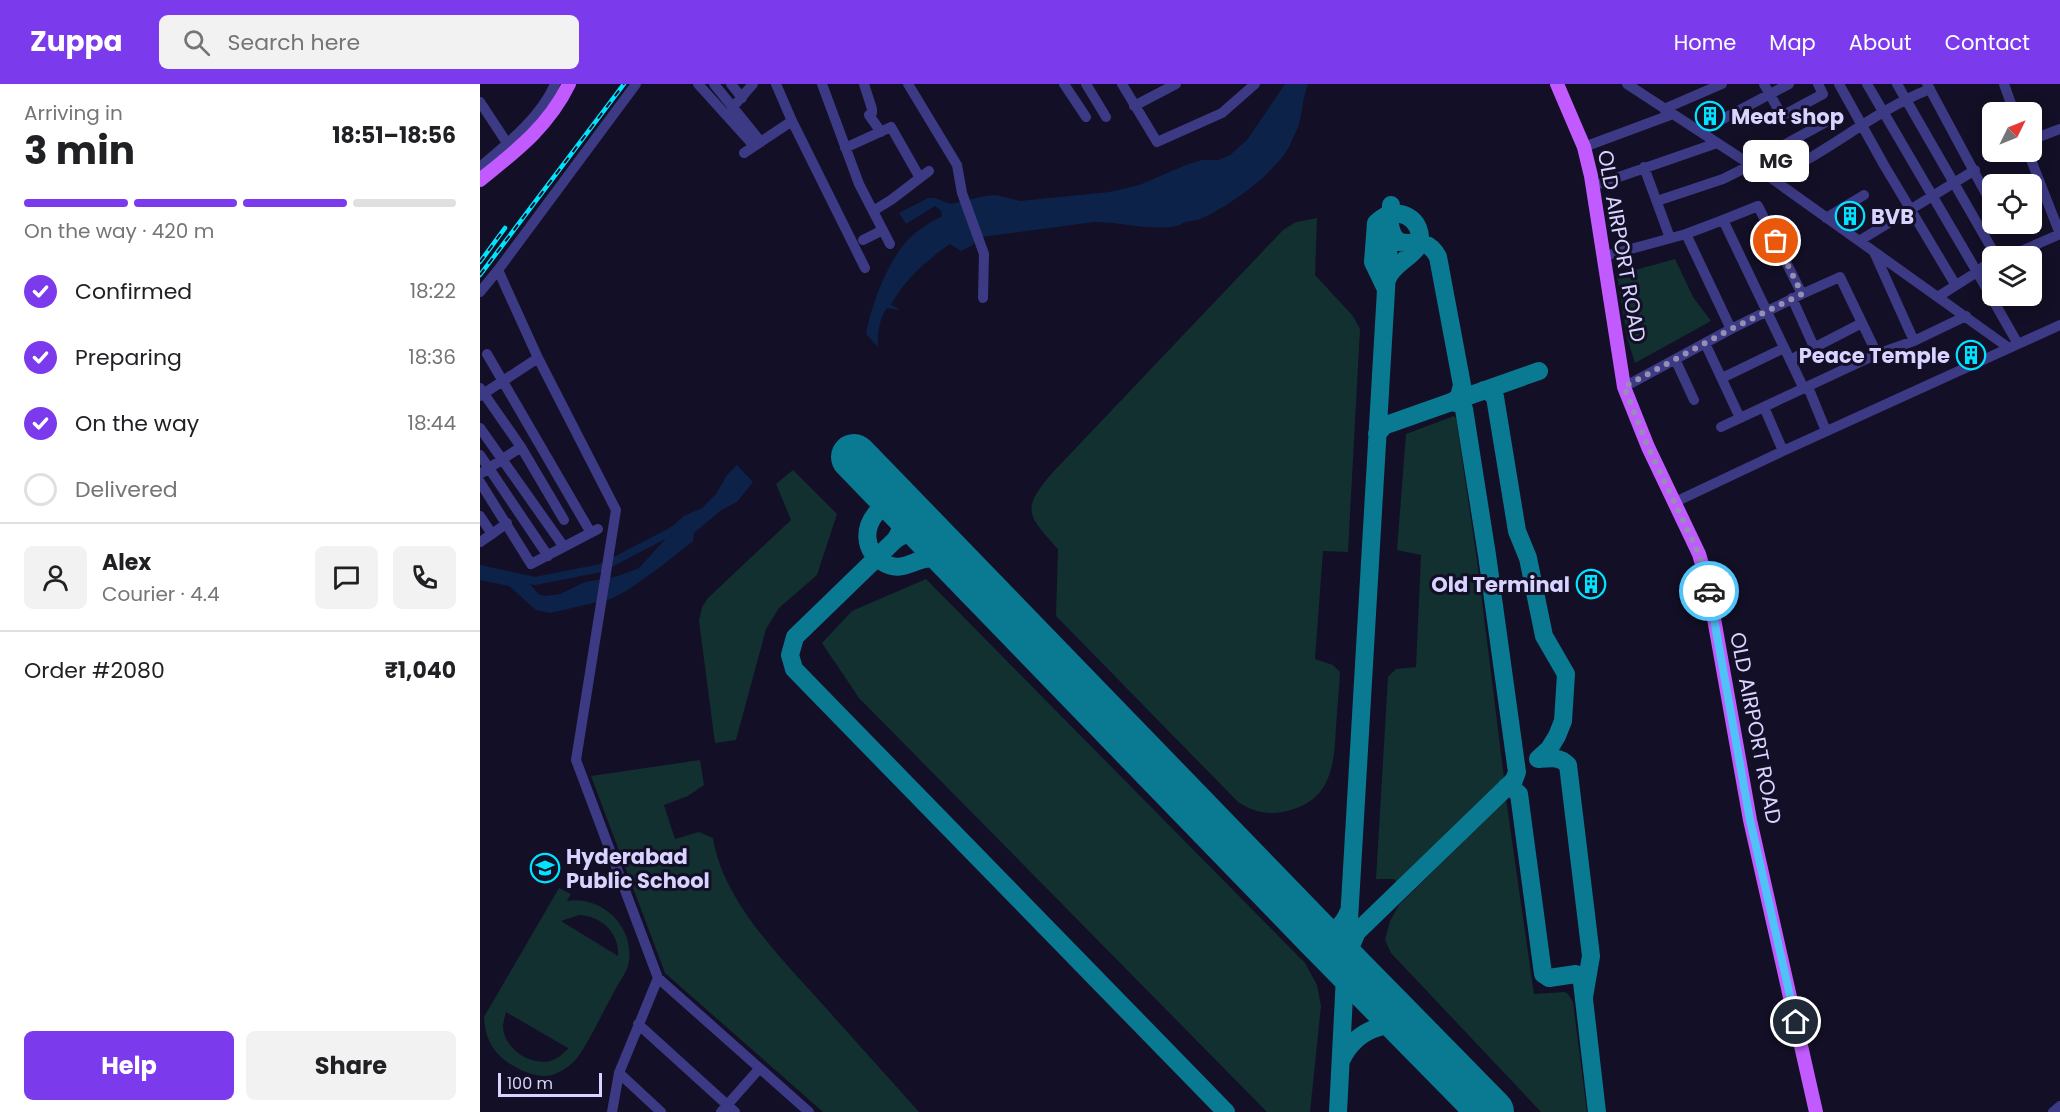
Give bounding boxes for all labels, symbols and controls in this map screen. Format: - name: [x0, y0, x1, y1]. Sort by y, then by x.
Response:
- search box: [159, 15, 579, 69]
- text: Zuppa: [30, 22, 123, 61]
- icon: search: [180, 26, 213, 59]
- text: Search here: [228, 27, 360, 58]
- text: Home: [1674, 28, 1736, 57]
- text: Map: [1769, 28, 1816, 57]
- text: About: [1849, 28, 1912, 57]
- text: Contact: [1945, 28, 2030, 57]
- text: Arriving in: [24, 99, 123, 127]
- building icon: Meat shop: [1694, 100, 1726, 132]
- place label: Meat shop: [1731, 102, 1844, 131]
- north arrow: [1982, 102, 2042, 162]
- map controls: [1982, 102, 2042, 306]
- text: 18:51–18:56: [332, 120, 456, 151]
- text: 3 min: [24, 123, 135, 178]
- callout: MG: [1743, 139, 1809, 181]
- text: MG: [1759, 147, 1793, 175]
- street label: OLD AIRPORT ROAD: [1591, 148, 1653, 344]
- button: locate: [1982, 174, 2042, 234]
- building icon: BVB: [1834, 200, 1866, 232]
- place label: BVB: [1871, 202, 1914, 231]
- pin: [1750, 215, 1801, 266]
- text: On the way · 420 m: [24, 217, 214, 245]
- icon: bag: [1759, 224, 1792, 257]
- button: layers: [1982, 246, 2042, 306]
- icon: check: [24, 275, 57, 308]
- text: Confirmed: [75, 276, 192, 307]
- text: 18:22: [410, 277, 456, 305]
- building icon: Peace Temple: [1955, 339, 1987, 371]
- icon: check: [24, 341, 57, 374]
- place label: Peace Temple: [1799, 341, 1950, 370]
- text: Preparing: [75, 342, 182, 373]
- text: 18:36: [408, 343, 456, 371]
- icon: check: [24, 407, 57, 440]
- text: On the way: [75, 408, 199, 439]
- text: 18:44: [408, 409, 456, 437]
- text: Delivered: [75, 474, 178, 505]
- button: person: [24, 546, 87, 609]
- button: chat: [315, 546, 378, 609]
- button: phone: [393, 546, 456, 609]
- text: Alex: [102, 547, 151, 578]
- courier: [1679, 561, 1739, 621]
- building icon: Old Terminal: [1575, 568, 1607, 600]
- place label: Old Terminal: [1431, 570, 1570, 599]
- icon: car: [1693, 575, 1726, 608]
- text: Courier · 4.4: [102, 580, 220, 608]
- street label: OLD AIRPORT ROAD: [1723, 630, 1789, 826]
- text: Order #2080: [24, 655, 165, 686]
- text: ₹1,040: [385, 655, 456, 686]
- place label: Hyderabad Public School: [566, 842, 710, 895]
- school or university icon: Hyderabad Public School: [529, 852, 561, 884]
- pin: [1770, 996, 1821, 1047]
- icon: home: [1779, 1005, 1812, 1038]
- button: Help: [24, 1031, 234, 1100]
- button: Share: [246, 1031, 456, 1100]
- scale bar: [498, 1070, 602, 1098]
- text: 100 m: [507, 1072, 553, 1095]

